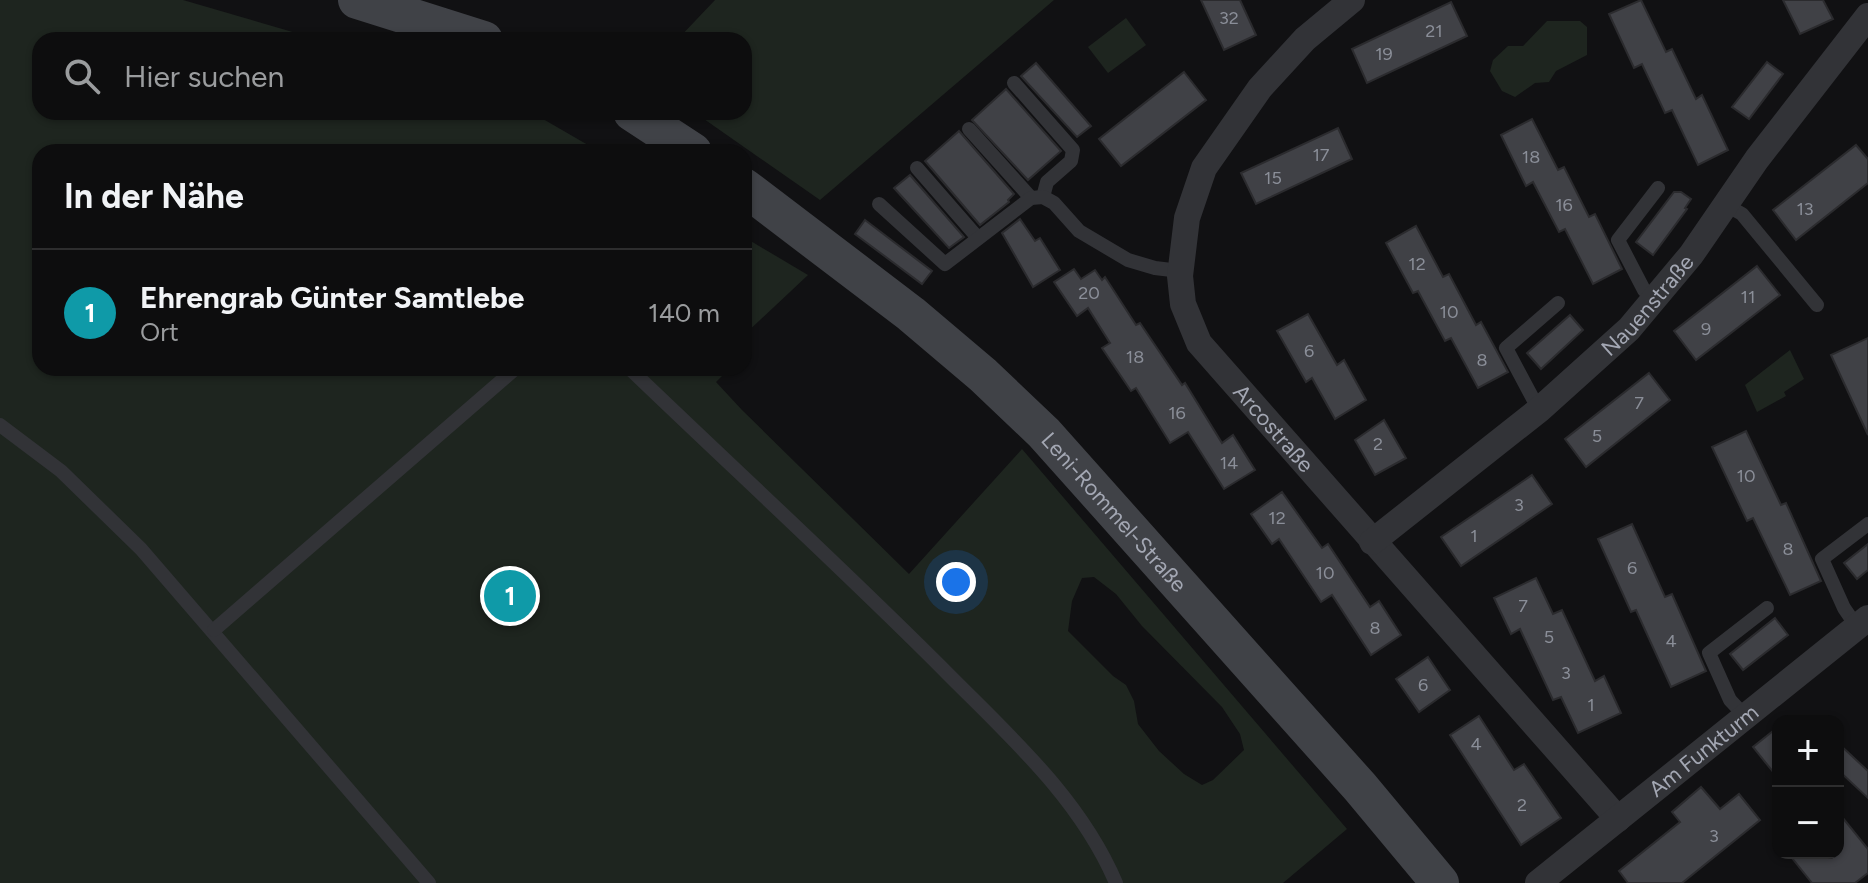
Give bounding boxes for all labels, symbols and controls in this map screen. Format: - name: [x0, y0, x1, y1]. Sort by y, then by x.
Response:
- house number: 32: [1219, 7, 1239, 29]
- house number: 21: [1425, 20, 1443, 42]
- search box: [32, 32, 752, 120]
- house number: 19: [1375, 43, 1393, 65]
- icon: search: [60, 54, 104, 98]
- text: Hier suchen: [124, 58, 284, 95]
- house number: 17: [1312, 144, 1330, 166]
- house number: 18: [1522, 146, 1540, 168]
- house number: 15: [1264, 167, 1282, 189]
- text: In der Nähe: [64, 176, 244, 217]
- house number: 16: [1555, 194, 1573, 216]
- house number: 13: [1796, 198, 1814, 220]
- street label: Nauenstraße: [1595, 249, 1699, 361]
- house number: 12: [1408, 253, 1426, 275]
- text: Ehrengrab Günter Samtlebe: [140, 279, 524, 316]
- house number: 20: [1078, 282, 1100, 304]
- house number: 11: [1741, 286, 1755, 308]
- text: 1: [85, 297, 95, 329]
- text: 140 m: [648, 297, 720, 329]
- house number: 10: [1440, 301, 1458, 323]
- text: Ort: [140, 316, 179, 348]
- house number: 9: [1701, 318, 1711, 340]
- house number: 6: [1304, 340, 1314, 362]
- house number: 18: [1126, 346, 1144, 368]
- house number: 8: [1476, 349, 1488, 371]
- street label: Arcostraße: [1228, 378, 1320, 478]
- house number: 7: [1634, 392, 1644, 414]
- house number: 16: [1168, 402, 1186, 424]
- house number: 5: [1592, 425, 1602, 447]
- street label: Leni-Rommel-Straße: [1036, 426, 1193, 597]
- house number: 2: [1373, 433, 1383, 455]
- house number: 14: [1220, 452, 1238, 474]
- house number: 10: [1737, 465, 1755, 487]
- house number: 3: [1514, 494, 1524, 516]
- house number: 12: [1268, 507, 1286, 529]
- house number: 1: [1470, 525, 1478, 547]
- house number: 8: [1782, 538, 1794, 560]
- house number: 6: [1627, 557, 1637, 579]
- your location: [936, 562, 976, 602]
- house number: 10: [1316, 562, 1334, 584]
- pin: 1: [484, 566, 536, 626]
- house number: 7: [1518, 595, 1528, 617]
- house number: 8: [1369, 617, 1381, 639]
- house number: 5: [1544, 626, 1554, 648]
- house number: 4: [1665, 630, 1677, 652]
- house number: 3: [1561, 662, 1571, 684]
- house number: 6: [1418, 674, 1428, 696]
- house number: 1: [1587, 694, 1595, 716]
- street label: Am Funkturm: [1643, 698, 1764, 802]
- map controls: [1772, 715, 1844, 859]
- button: +: [1772, 715, 1844, 787]
- house number: 4: [1470, 733, 1482, 755]
- button: −: [1772, 787, 1844, 859]
- house number: 2: [1517, 794, 1527, 816]
- house number: 3: [1709, 825, 1719, 847]

